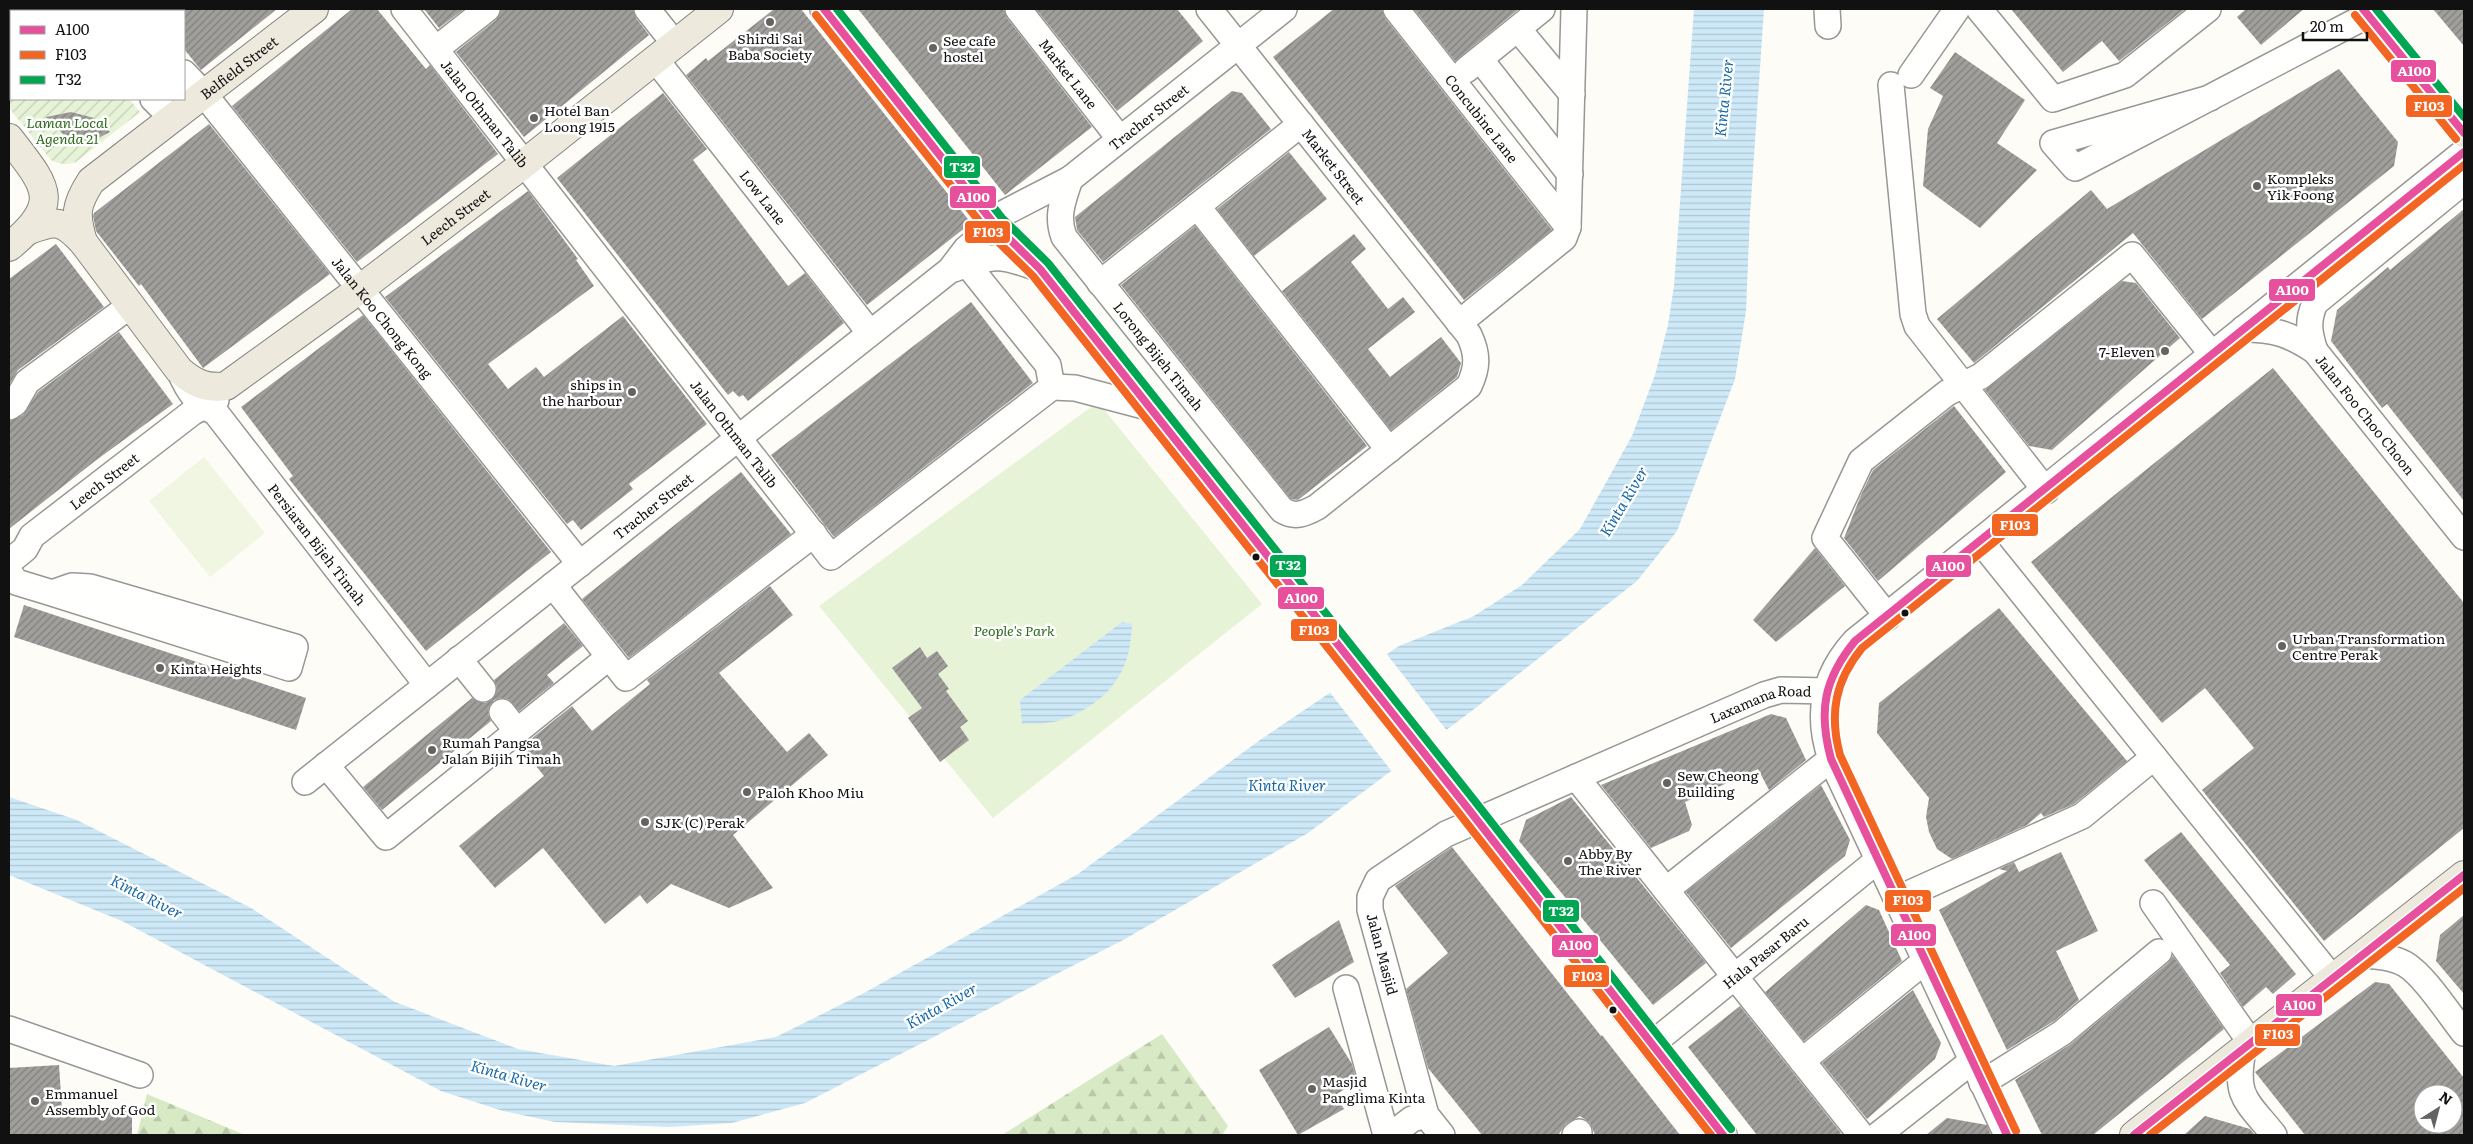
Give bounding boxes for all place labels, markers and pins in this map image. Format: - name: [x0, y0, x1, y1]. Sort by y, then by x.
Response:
- marker: Shirdi Sai Baba Society: [764, 16, 776, 28]
- place label: Shirdi Sai Baba Society: [728, 28, 813, 64]
- place label: See cafe hostel: [943, 30, 996, 66]
- marker: See cafe hostel: [927, 42, 939, 54]
- place label: Hotel Ban Loong 1915: [544, 100, 615, 136]
- marker: Hotel Ban Loong 1915: [528, 112, 540, 124]
- place label: Kompleks Yik Foong: [2267, 168, 2334, 204]
- marker: Kompleks Yik Foong: [2251, 180, 2263, 192]
- place label: 7-Eleven: [2099, 341, 2155, 361]
- marker: 7-Eleven: [2159, 345, 2171, 357]
- place label: ships in the harbour: [542, 374, 622, 410]
- marker: ships in the harbour: [626, 386, 638, 398]
- unlabelled marker: [1251, 552, 1261, 562]
- unlabelled marker: [1900, 608, 1910, 618]
- place label: Urban Transformation Centre Perak: [2292, 628, 2445, 664]
- marker: Urban Transformation Centre Perak: [2276, 640, 2288, 652]
- place label: Kinta Heights: [170, 658, 262, 678]
- marker: Kinta Heights: [154, 662, 166, 674]
- place label: Rumah Pangsa Jalan Bijih Timah: [442, 732, 561, 768]
- marker: Rumah Pangsa Jalan Bijih Timah: [426, 744, 438, 756]
- place label: Sew Cheong Building: [1677, 765, 1759, 801]
- marker: Sew Cheong Building: [1661, 777, 1673, 789]
- place label: Paloh Khoo Miu: [757, 782, 864, 802]
- marker: Paloh Khoo Miu: [741, 786, 753, 798]
- place label: SJK (C) Perak: [655, 812, 745, 832]
- marker: SJK (C) Perak: [639, 816, 651, 828]
- place label: Abby By The River: [1578, 843, 1642, 879]
- marker: Abby By The River: [1562, 855, 1574, 867]
- unlabelled marker: [1608, 1005, 1618, 1015]
- place label: Masjid Panglima Kinta: [1322, 1071, 1426, 1107]
- place label: Emmanuel Assembly of God: [45, 1083, 156, 1119]
- marker: Masjid Panglima Kinta: [1306, 1083, 1318, 1095]
- marker: Emmanuel Assembly of God: [29, 1095, 41, 1107]

